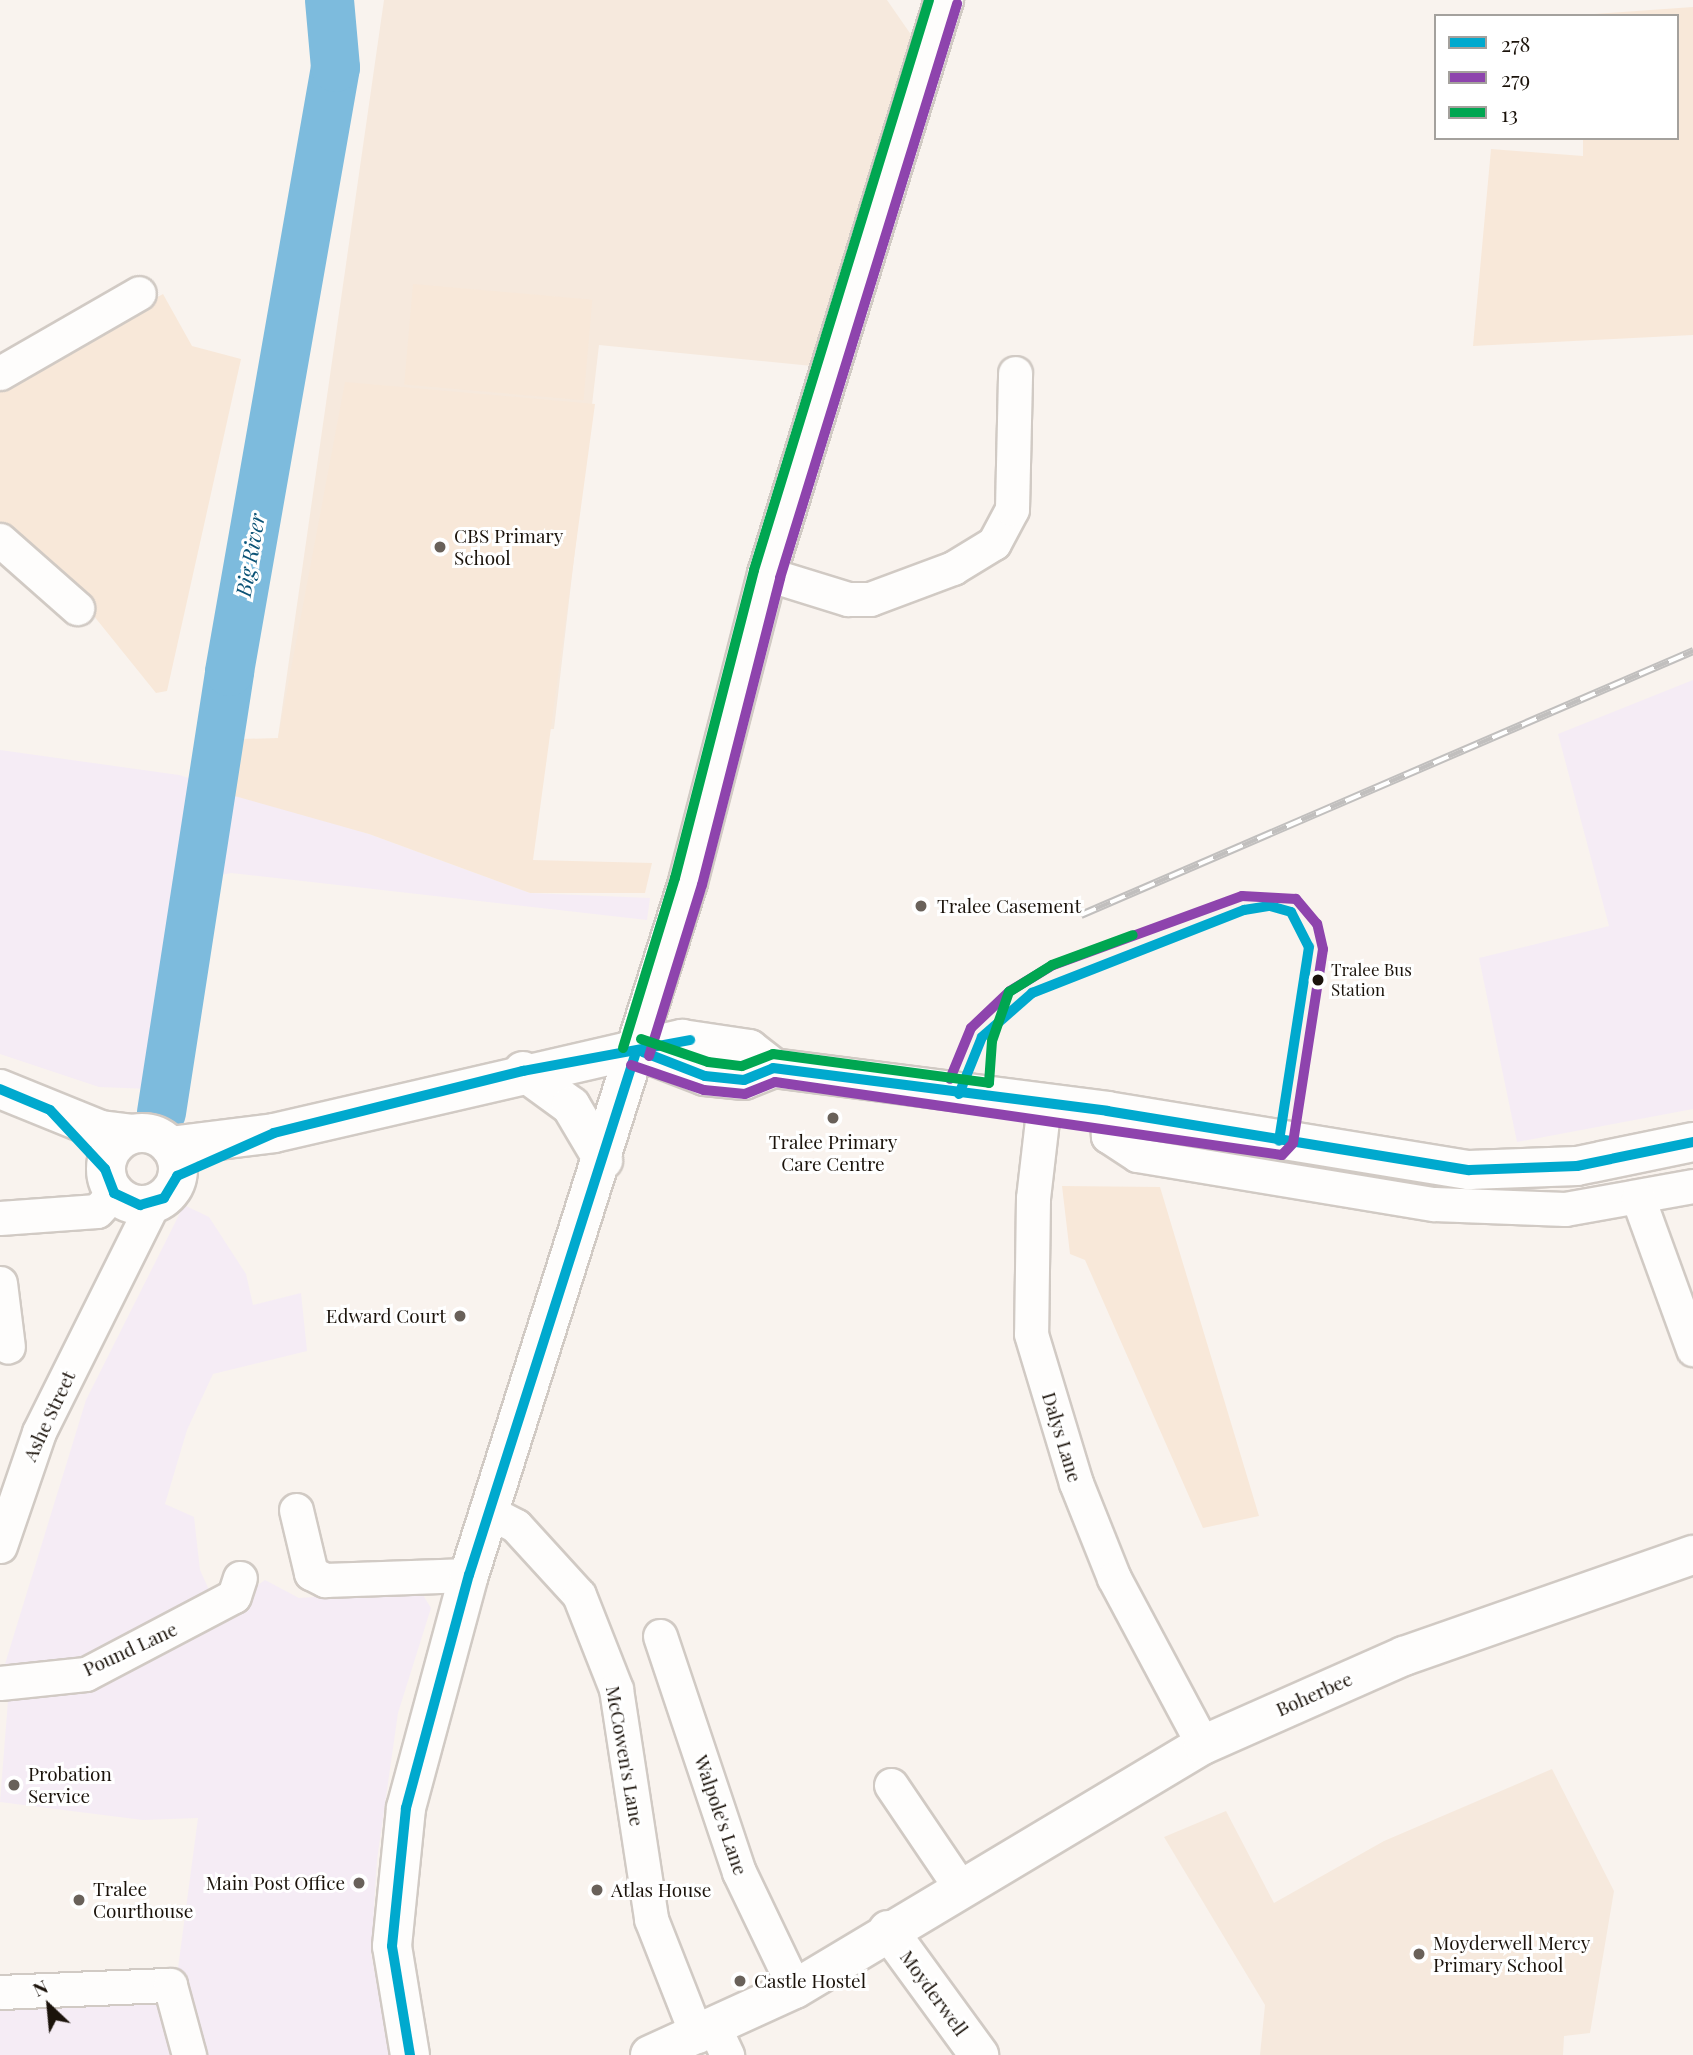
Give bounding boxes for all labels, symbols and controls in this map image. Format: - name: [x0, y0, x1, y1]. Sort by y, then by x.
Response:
- legend: [1434, 14, 1679, 140]
- text: 278: [1501, 29, 1531, 57]
- text: 279: [1501, 64, 1530, 92]
- text: 13: [1501, 99, 1518, 127]
- water label: Big River: [229, 512, 269, 598]
- place label: CBS Primary School: [454, 525, 563, 569]
- marker: CBS Primary School: [432, 539, 448, 555]
- place label: Tralee Casement: [937, 895, 1081, 917]
- marker: Tralee Casement: [911, 896, 931, 916]
- place label: Tralee Bus Station: [1331, 960, 1412, 1000]
- marker: Tralee Bus Station: [1311, 973, 1325, 987]
- marker: Tralee Primary Care Centre: [823, 1108, 843, 1128]
- place label: Tralee Primary Care Centre: [769, 1131, 897, 1175]
- place label: Edward Court: [326, 1305, 446, 1327]
- marker: Edward Court: [452, 1308, 468, 1324]
- street label: Ashe Street: [18, 1367, 80, 1465]
- street label: Dalys Lane: [1038, 1389, 1086, 1485]
- street label: Pound Lane: [79, 1617, 181, 1681]
- street label: Boherbee: [1272, 1667, 1356, 1721]
- street label: McCowen's Lane: [601, 1684, 649, 1828]
- street label: Walpole's Lane: [690, 1752, 752, 1878]
- place label: Probation Service: [28, 1763, 112, 1807]
- marker: Probation Service: [6, 1777, 22, 1793]
- place label: Main Post Office: [206, 1872, 345, 1894]
- marker: Main Post Office: [351, 1875, 367, 1891]
- place label: Tralee Courthouse: [93, 1878, 193, 1922]
- place label: Atlas House: [611, 1879, 711, 1901]
- marker: Atlas House: [589, 1882, 605, 1898]
- marker: Tralee Courthouse: [71, 1892, 87, 1908]
- place label: Moyderwell Mercy Primary School: [1433, 1932, 1590, 1976]
- street label: Moyderwell: [895, 1946, 973, 2040]
- marker: Moyderwell Mercy Primary School: [1411, 1946, 1427, 1962]
- place label: Castle Hostel: [754, 1970, 866, 1992]
- north arrow: [14, 1971, 84, 2041]
- text: N: [28, 1972, 52, 2002]
- marker: Castle Hostel: [732, 1973, 748, 1989]

